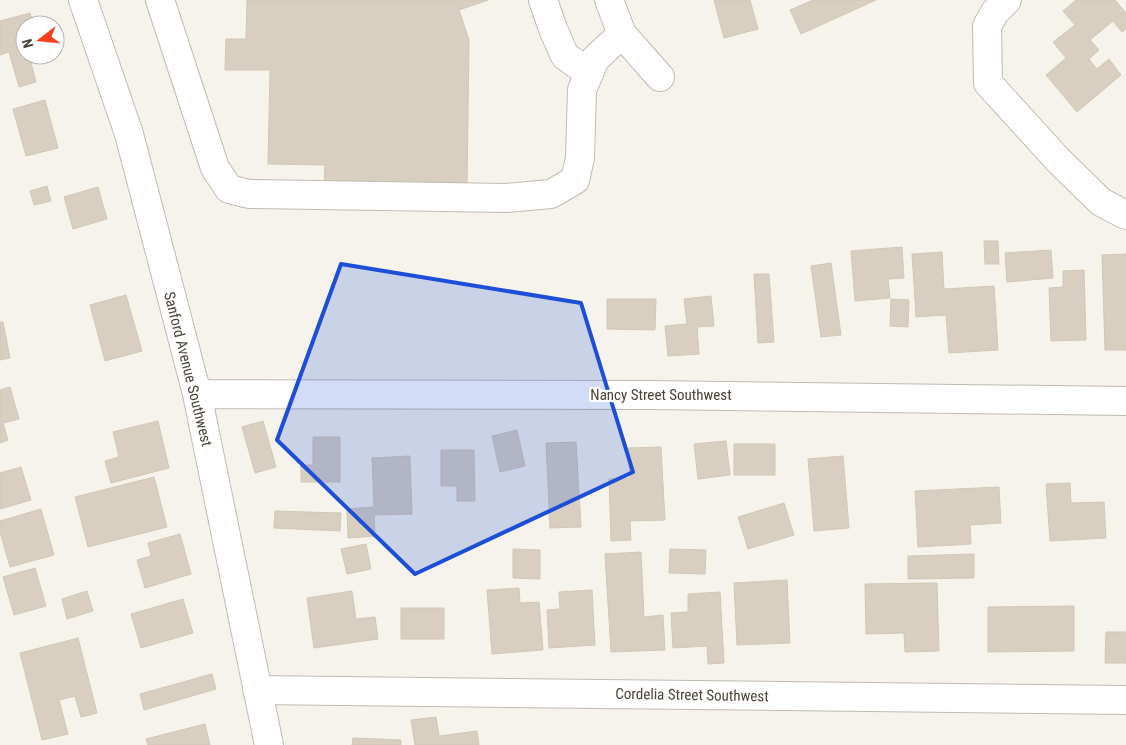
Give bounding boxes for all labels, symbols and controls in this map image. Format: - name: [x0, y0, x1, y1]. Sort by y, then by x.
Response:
- north arrow: [15, 15, 65, 65]
- text: N: [19, 37, 36, 50]
- street label: Sanford Avenue Southwest: [160, 290, 216, 448]
- street label: Nancy Street Southwest: [590, 386, 732, 404]
- street label: Cordelia Street Southwest: [615, 685, 769, 705]

